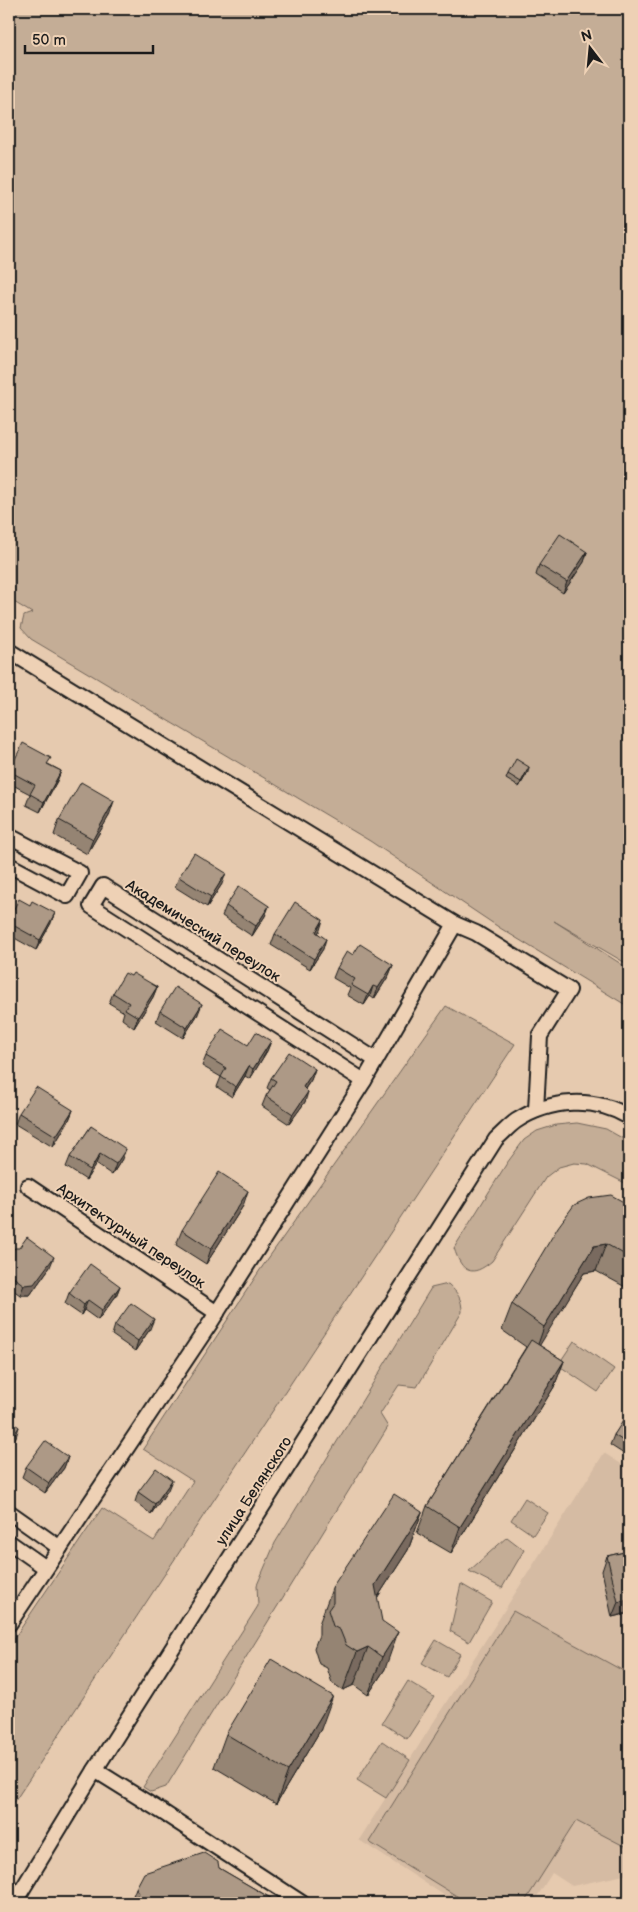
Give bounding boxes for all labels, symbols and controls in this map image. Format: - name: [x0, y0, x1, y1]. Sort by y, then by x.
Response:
- scale bar: [25, 22, 152, 54]
- north arrow: [566, 22, 616, 72]
- text: N: [579, 26, 594, 46]
- text: 50 m: [32, 31, 66, 50]
- street label: Академический переулок: [121, 875, 284, 986]
- street label: Архитектурный переулок: [52, 1179, 209, 1293]
- street label: улица Белянского: [212, 1433, 296, 1549]

